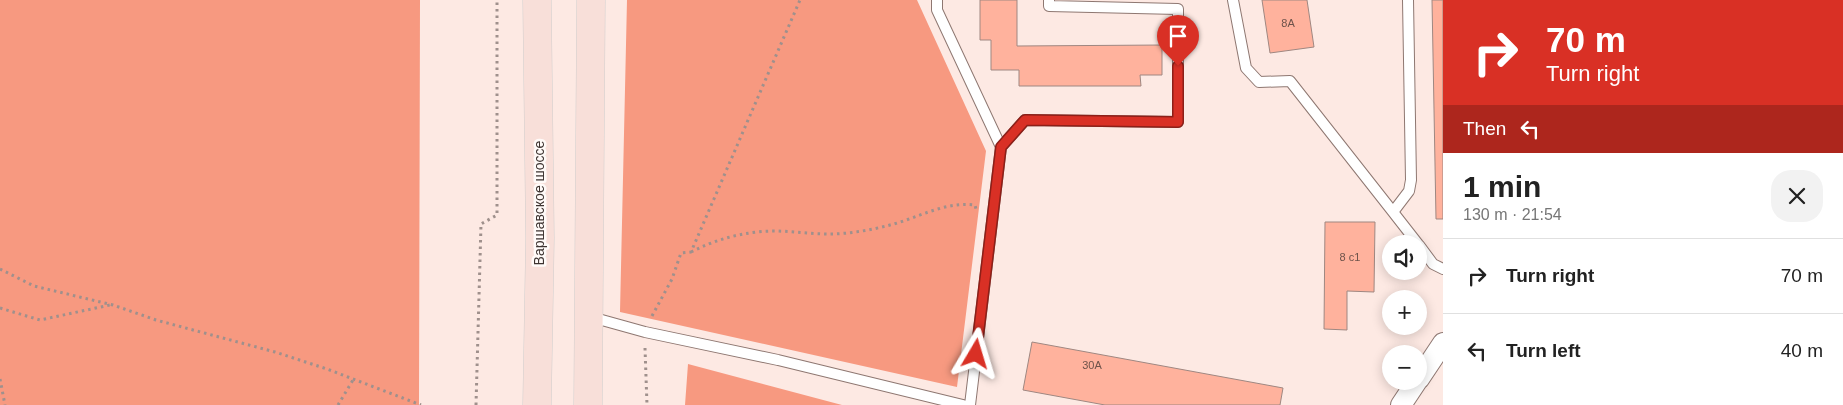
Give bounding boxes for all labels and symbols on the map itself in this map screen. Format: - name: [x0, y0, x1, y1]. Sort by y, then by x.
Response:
- pin: [1157, 15, 1199, 66]
- house number: 8А: [1281, 17, 1295, 29]
- street label: Варшавское шоссе: [531, 140, 547, 265]
- house number: 8 с1: [1340, 251, 1360, 263]
- position arrow: [949, 327, 1001, 379]
- house number: 30А: [1082, 359, 1102, 371]

